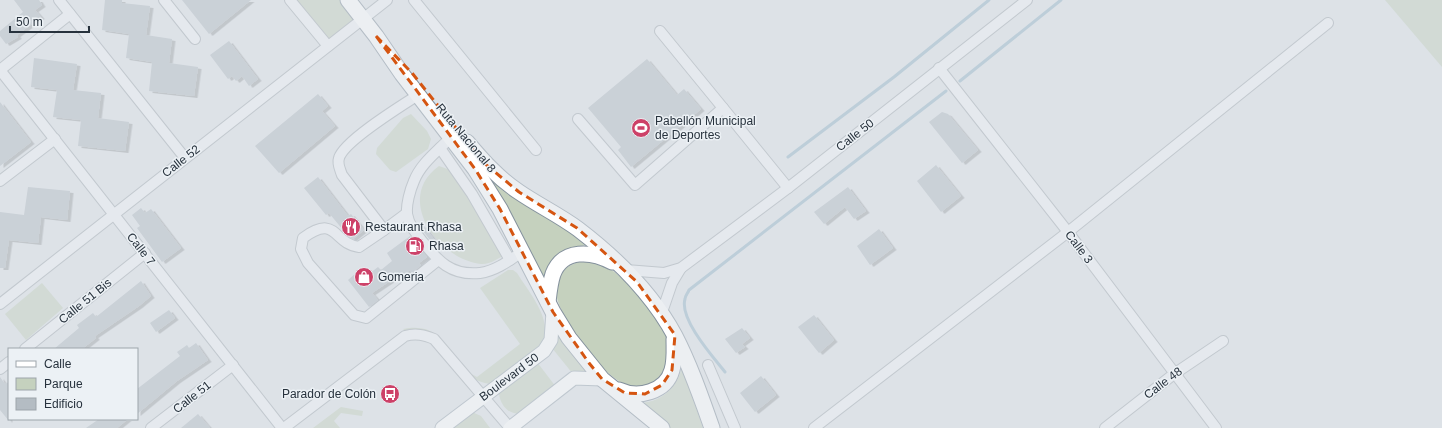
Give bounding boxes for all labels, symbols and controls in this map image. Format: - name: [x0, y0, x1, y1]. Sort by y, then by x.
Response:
- scale bar: [10, 8, 89, 34]
- text: 50 m: [16, 15, 43, 29]
- street label: Ruta Nacional 8: [433, 101, 499, 175]
- place label: Pabellón Municipal de Deportes: [655, 114, 756, 142]
- street label: Calle 50: [833, 116, 877, 154]
- sports icon: Pabellón Municipal de Deportes: [630, 117, 652, 139]
- street label: Calle 52: [159, 142, 203, 180]
- restaurant icon: Restaurant Rhasa: [340, 216, 362, 238]
- place label: Restaurant Rhasa: [365, 220, 462, 234]
- street label: Calle 3: [1062, 228, 1096, 266]
- street label: Calle 7: [124, 230, 158, 268]
- fuel station icon: Rhasa: [404, 235, 426, 257]
- place label: Rhasa: [429, 239, 464, 253]
- shop icon: Gomeria: [353, 266, 375, 288]
- place label: Gomeria: [378, 270, 424, 284]
- street label: Calle 51 Bis: [56, 275, 114, 327]
- legend: [8, 348, 138, 420]
- street label: Boulevard 50: [477, 350, 542, 404]
- text: Calle: [44, 357, 72, 371]
- street label: Calle 48: [1141, 364, 1185, 402]
- text: Parque: [44, 377, 83, 391]
- street label: Calle 51: [170, 378, 214, 416]
- bus stop icon: Parador de Colón: [379, 383, 401, 405]
- place label: Parador de Colón: [282, 387, 376, 401]
- text: Edificio: [44, 397, 83, 411]

